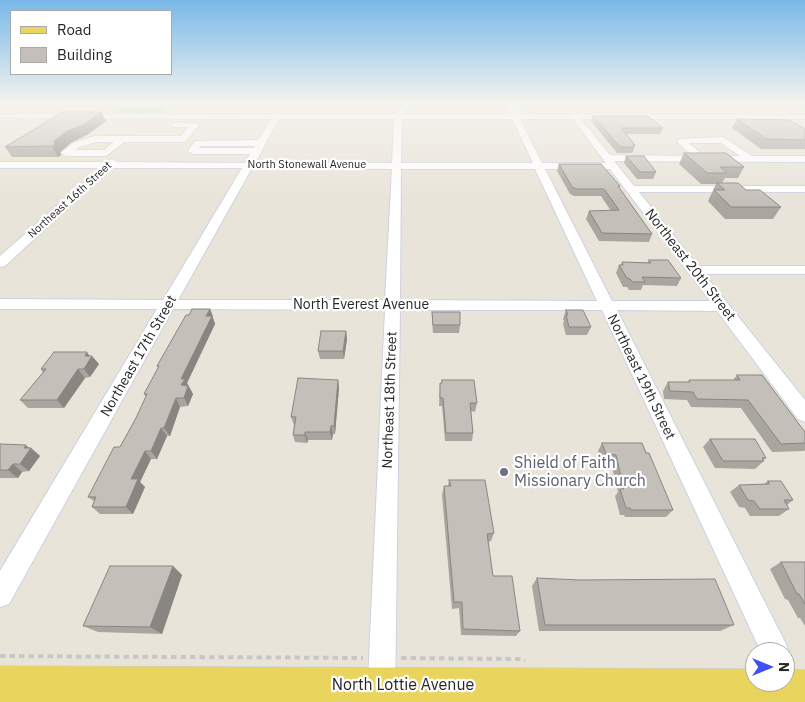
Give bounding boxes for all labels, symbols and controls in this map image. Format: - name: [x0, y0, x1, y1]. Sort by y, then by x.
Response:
- legend: [10, 10, 172, 75]
- text: Road: [57, 20, 92, 39]
- text: Building: [57, 45, 112, 64]
- street label: North Stonewall Avenue: [248, 158, 366, 172]
- street label: Northeast 16th Street: [26, 159, 114, 241]
- street label: Northeast 20th Street: [641, 206, 739, 324]
- street label: Northeast 17th Street: [97, 292, 181, 420]
- street label: North Everest Avenue: [293, 297, 429, 313]
- street label: Northeast 19th Street: [603, 312, 679, 442]
- street label: Northeast 18th Street: [379, 331, 401, 469]
- place label: Shield of Faith Missionary Church: [514, 453, 646, 491]
- marker: Shield of Faith Missionary Church: [498, 466, 510, 478]
- north arrow: [745, 642, 795, 692]
- text: N: [775, 662, 793, 672]
- street label: North Lottie Avenue: [332, 675, 474, 695]

